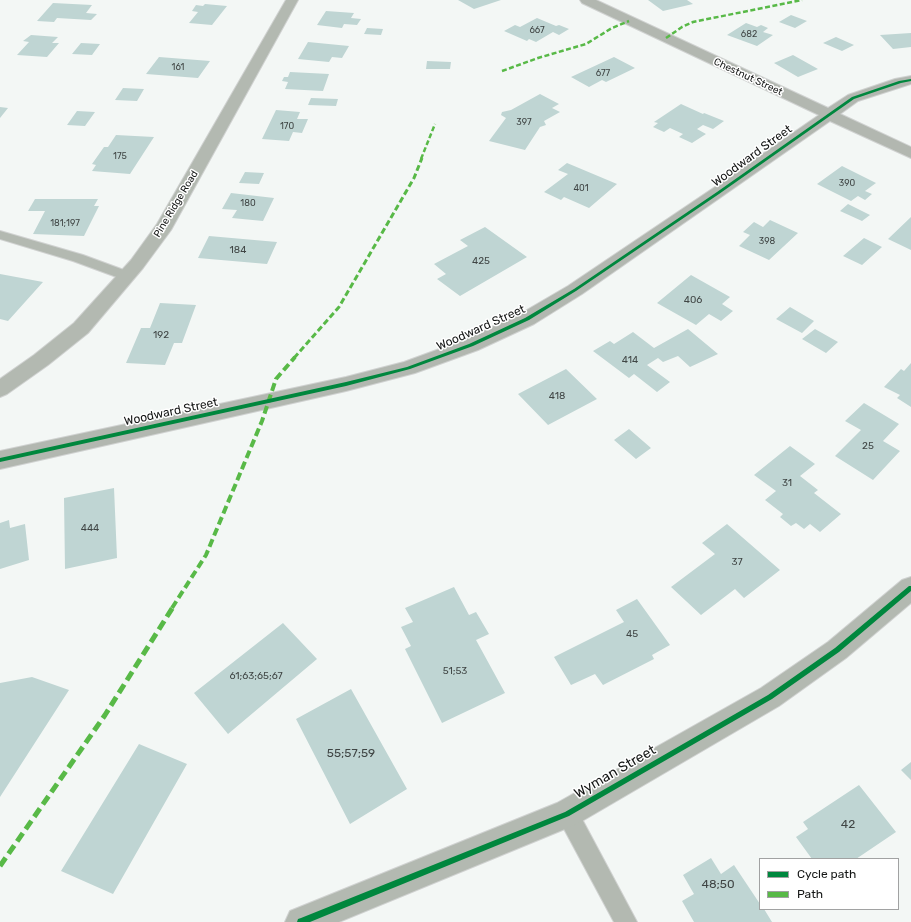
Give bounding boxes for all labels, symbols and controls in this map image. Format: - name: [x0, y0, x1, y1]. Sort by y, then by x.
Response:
- house number: 667: [529, 25, 545, 35]
- house number: 682: [741, 29, 757, 39]
- street label: Chestnut Street: [712, 56, 784, 98]
- house number: 161: [172, 62, 184, 72]
- house number: 677: [596, 68, 610, 78]
- house number: 397: [516, 117, 532, 127]
- house number: 170: [280, 121, 294, 131]
- street label: Woodward Street: [709, 122, 795, 190]
- house number: 175: [113, 151, 127, 161]
- street label: Pine Ridge Road: [151, 169, 201, 239]
- house number: 390: [839, 178, 855, 188]
- house number: 401: [573, 183, 589, 193]
- house number: 180: [240, 198, 256, 208]
- house number: 181;197: [50, 218, 80, 228]
- house number: 398: [759, 236, 775, 246]
- house number: 184: [230, 244, 246, 256]
- house number: 425: [472, 255, 490, 267]
- house number: 406: [684, 294, 702, 306]
- street label: Woodward Street: [434, 302, 528, 354]
- house number: 192: [153, 329, 169, 341]
- house number: 414: [622, 354, 638, 366]
- house number: 418: [549, 390, 565, 402]
- street label: Woodward Street: [123, 395, 219, 429]
- house number: 25: [862, 440, 874, 452]
- house number: 31: [782, 477, 792, 489]
- house number: 444: [81, 522, 99, 534]
- house number: 37: [731, 556, 743, 568]
- house number: 45: [626, 628, 638, 640]
- house number: 51;53: [443, 665, 467, 677]
- house number: 61;63;65;67: [229, 670, 283, 682]
- street label: Wyman Street: [571, 742, 659, 802]
- house number: 55;57;59: [327, 747, 375, 761]
- house number: 42: [841, 818, 855, 832]
- legend: [759, 858, 899, 910]
- text: Cycle path: [797, 867, 856, 881]
- house number: 48;50: [701, 878, 735, 892]
- text: Path: [797, 887, 823, 901]

